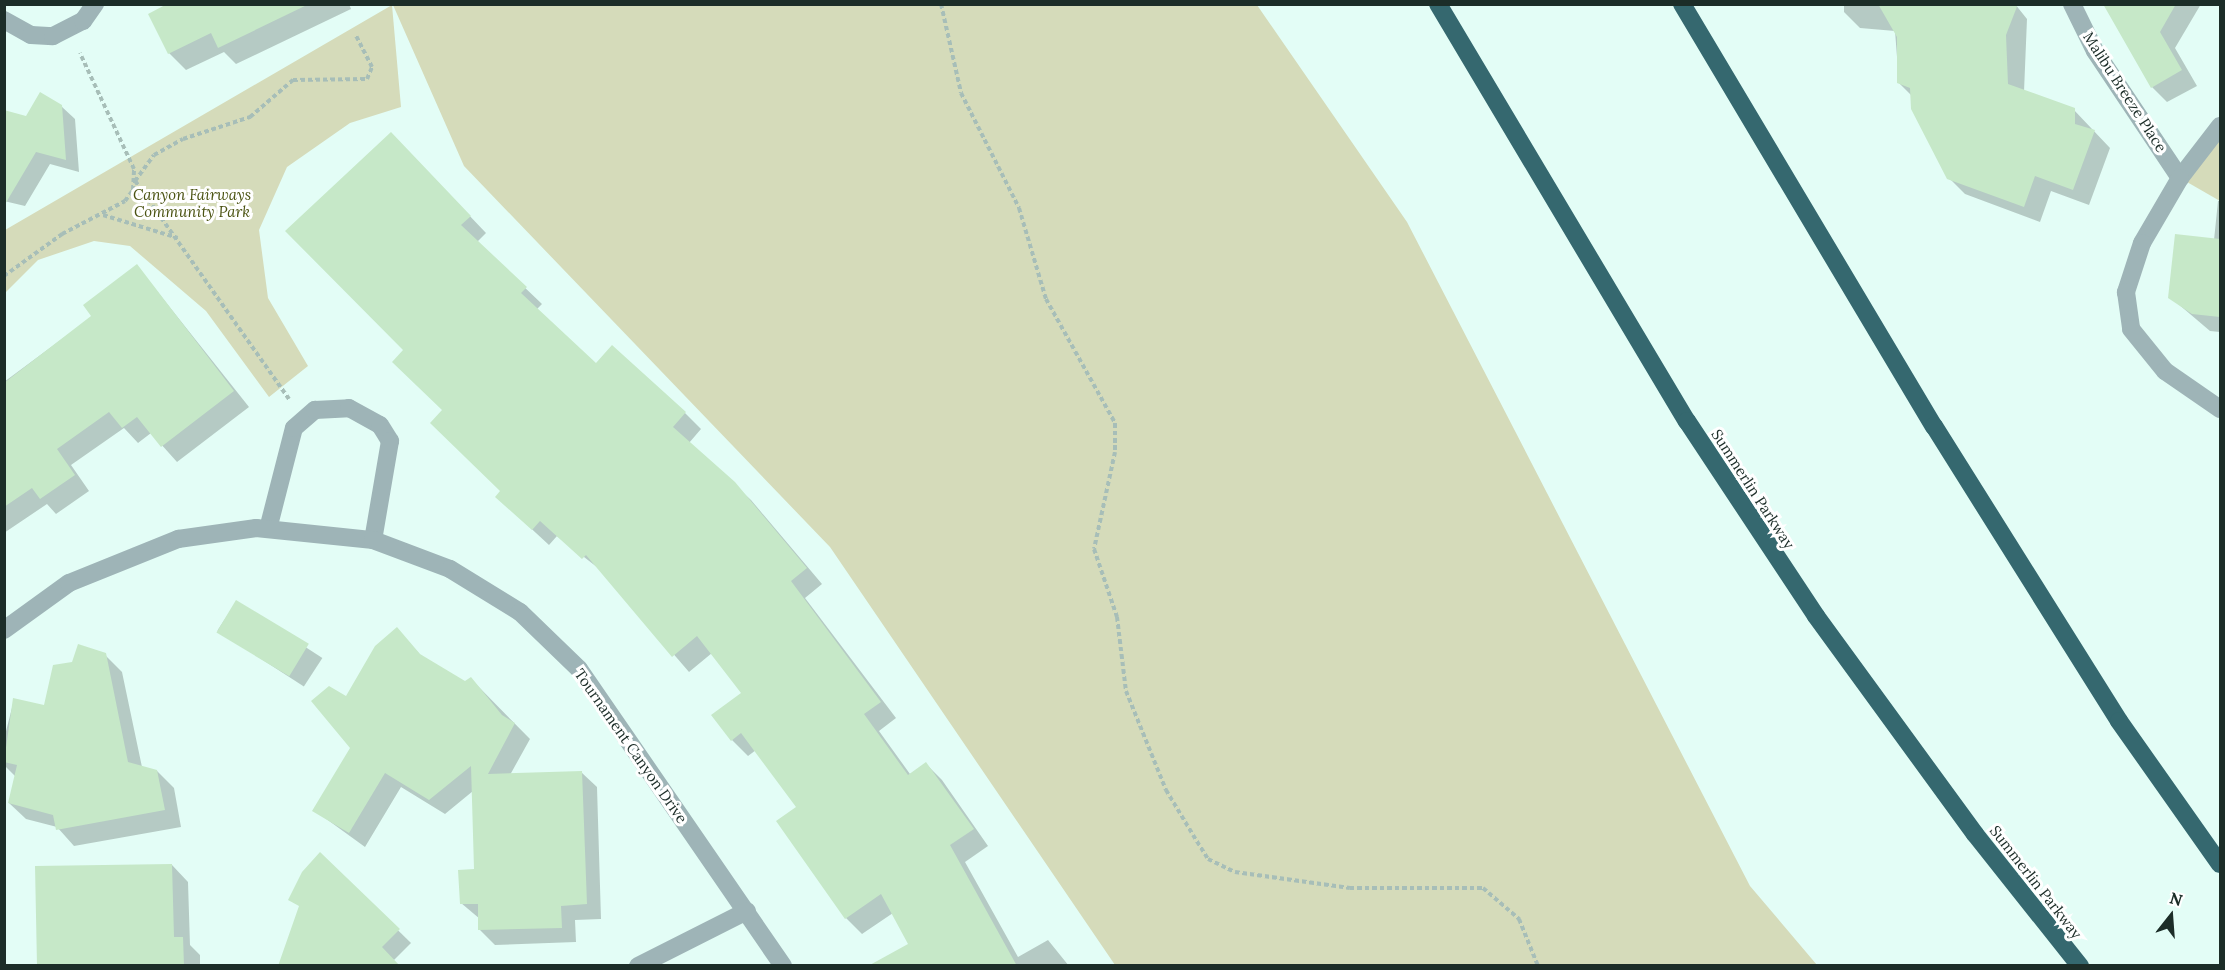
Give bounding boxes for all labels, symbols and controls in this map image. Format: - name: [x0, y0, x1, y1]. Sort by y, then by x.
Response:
- street label: Malibu Breeze Place: [2079, 29, 2171, 155]
- park label: Canyon Fairways Community Park: [133, 185, 251, 220]
- street label: Summerlin Parkway: [1708, 426, 1798, 552]
- street label: Tournament Canyon Drive: [571, 665, 691, 827]
- street label: Summerlin Parkway: [1986, 822, 2086, 942]
- north arrow: [2141, 886, 2201, 946]
- text: N: [2167, 887, 2185, 910]

